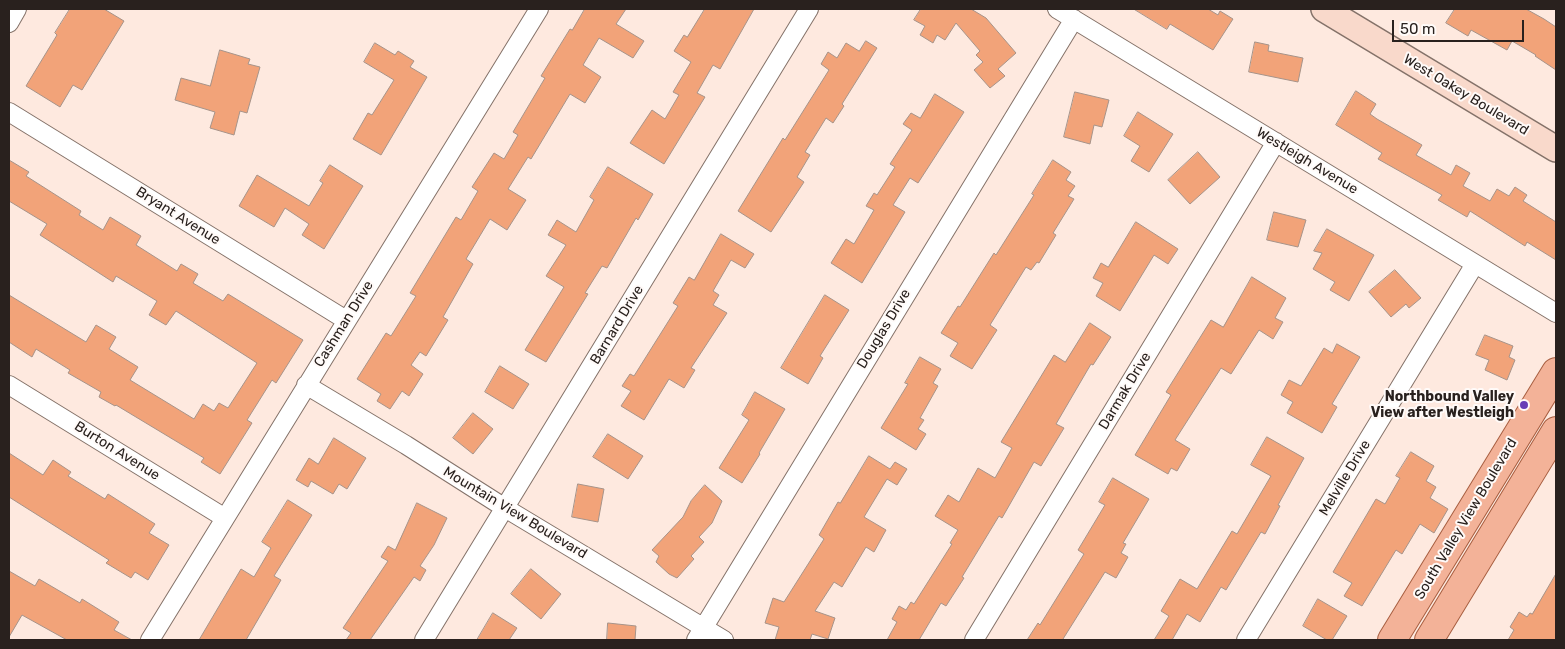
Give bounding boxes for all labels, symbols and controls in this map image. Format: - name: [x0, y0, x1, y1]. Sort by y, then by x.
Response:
- scale bar: [1395, 10, 1528, 42]
- text: 50 m: [1400, 20, 1435, 38]
- street label: West Oakey Boulevard: [1400, 51, 1532, 139]
- street label: Westleigh Avenue: [1253, 124, 1361, 198]
- street label: Bryant Avenue: [133, 183, 223, 249]
- street label: Cashman Drive: [311, 278, 377, 370]
- street label: Barnard Drive: [587, 282, 647, 368]
- street label: Douglas Drive: [854, 286, 914, 372]
- street label: Darmak Drive: [1095, 349, 1155, 433]
- place label: Northbound Valley View after Westleigh: [1371, 389, 1514, 422]
- marker: Northbound Valley View after Westleigh: [1518, 399, 1530, 411]
- street label: Burton Avenue: [71, 418, 163, 484]
- street label: South Valley View Boulevard: [1411, 436, 1521, 602]
- street label: Melville Drive: [1316, 437, 1374, 519]
- street label: Mountain View Boulevard: [440, 463, 590, 563]

